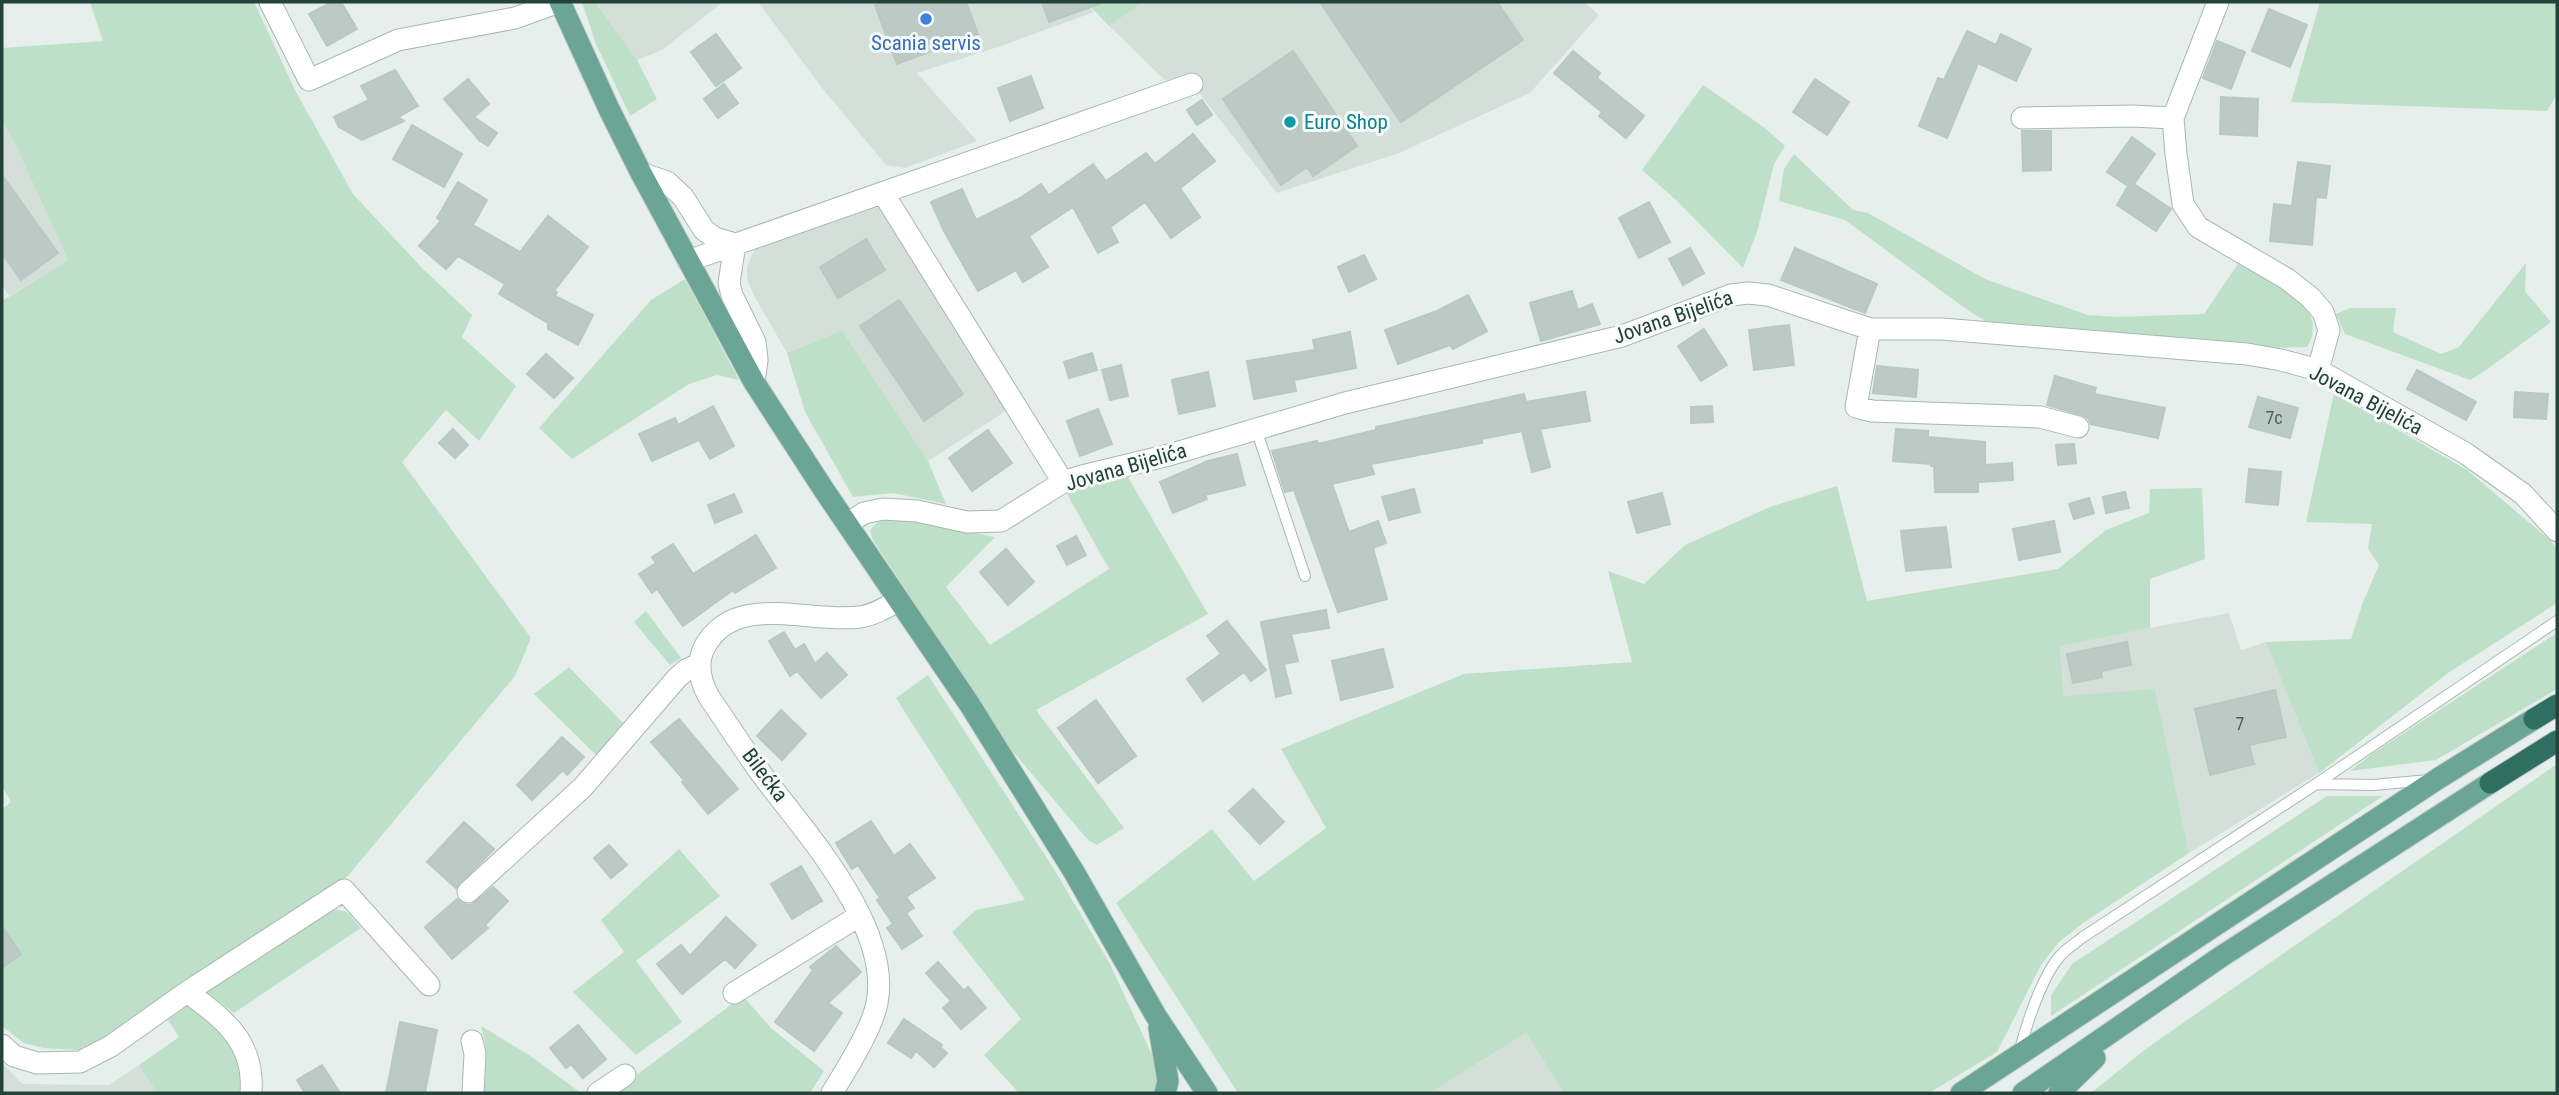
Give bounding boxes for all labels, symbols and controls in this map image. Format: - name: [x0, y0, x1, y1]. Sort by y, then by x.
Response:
- marker: Scania servis: [918, 11, 934, 27]
- place label: Scania servis: [871, 31, 981, 55]
- place label: Euro Shop: [1304, 110, 1388, 134]
- marker: Euro Shop: [1282, 114, 1298, 130]
- street label: Jovana Bijelića: [1610, 285, 1736, 349]
- street label: Jovana Bijelića: [2305, 360, 2427, 440]
- house number: 7c: [2265, 407, 2283, 428]
- street label: Jovana Bijelića: [1063, 438, 1189, 496]
- house number: 7: [2236, 713, 2245, 734]
- street label: Bilećka: [737, 744, 793, 806]

